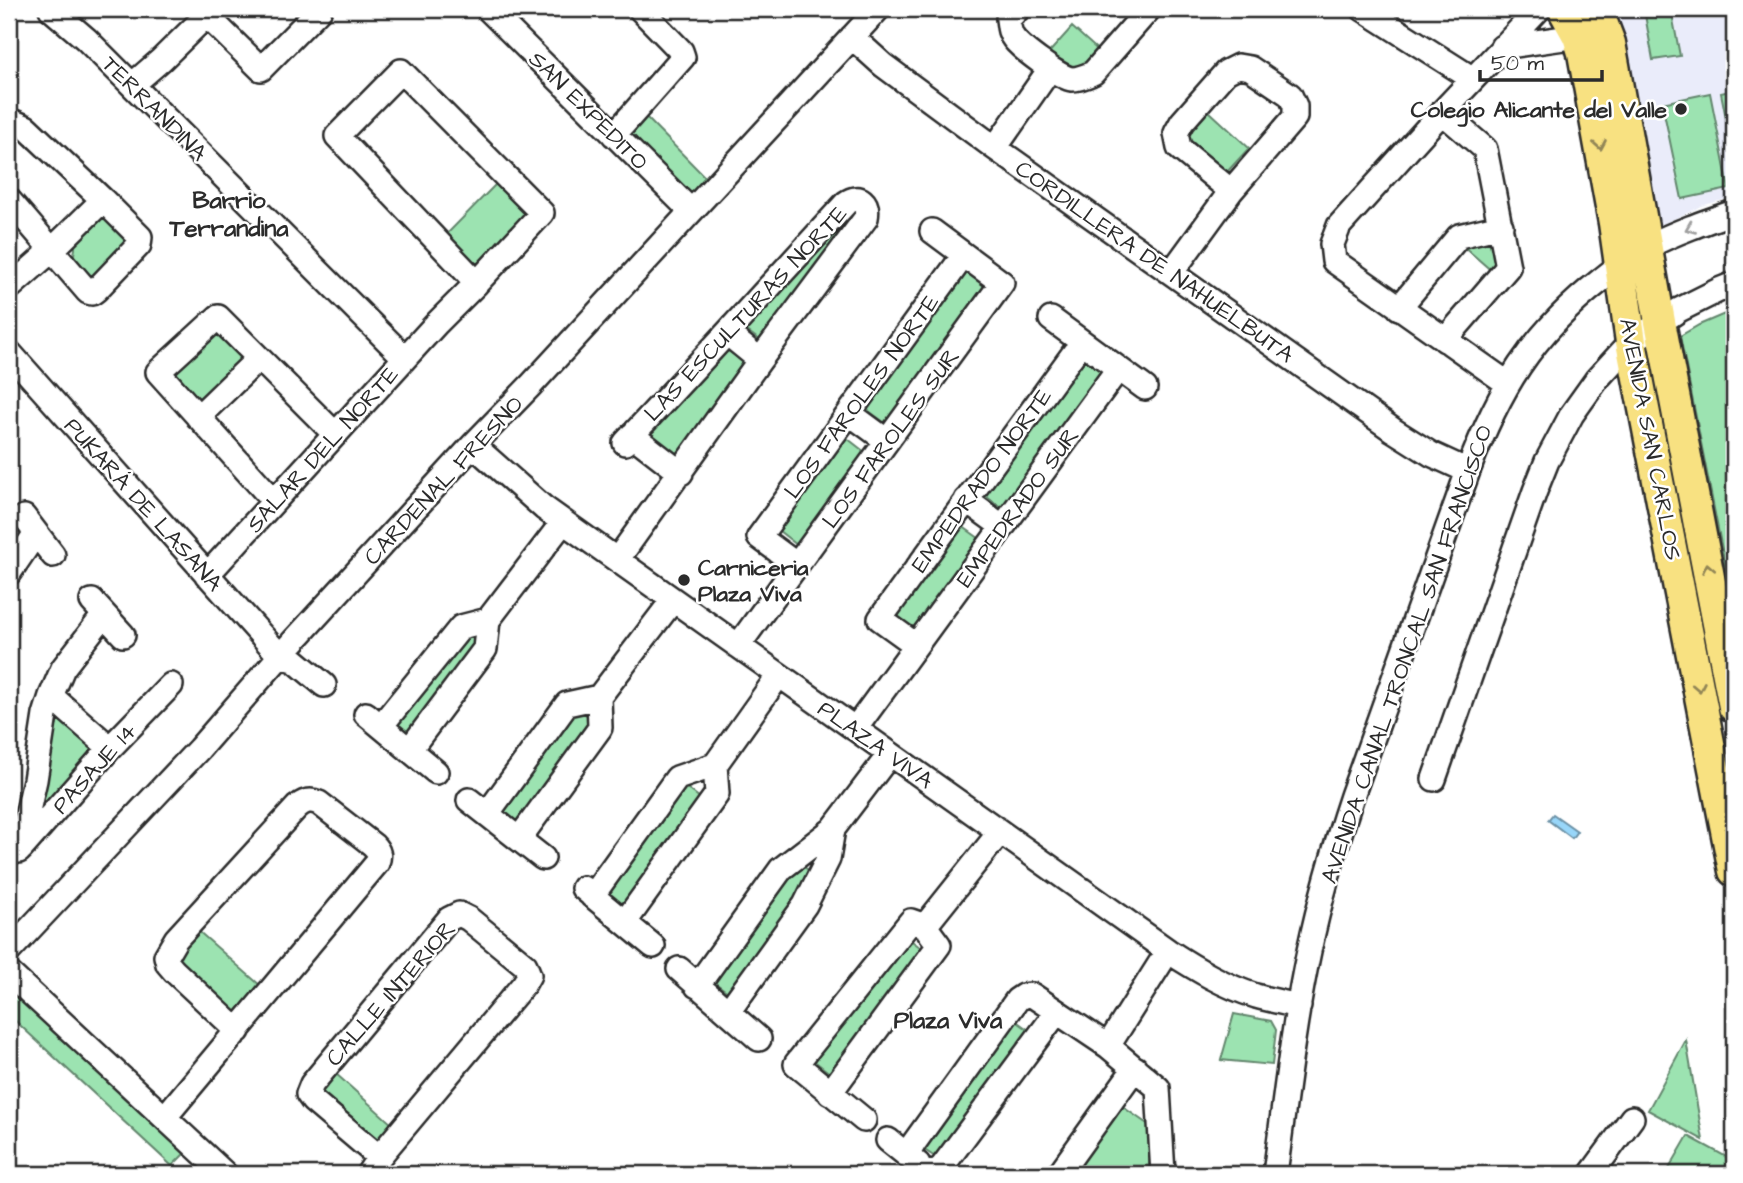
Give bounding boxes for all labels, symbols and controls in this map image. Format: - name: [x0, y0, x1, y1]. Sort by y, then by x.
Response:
- scale bar: [1480, 38, 1603, 82]
- street label: SAN EXPEDITO: [521, 44, 655, 178]
- street label: TERRANDINA: [94, 49, 214, 169]
- text: 50 m: [1491, 49, 1545, 78]
- place label: Colegio Alicante del Valle: [1411, 94, 1668, 127]
- marker: Colegio Alicante del Valle: [1673, 101, 1689, 117]
- one-way arrow: [1592, 139, 1607, 151]
- street label: CORDILLERA DE NAHUELBUTA: [1008, 153, 1301, 371]
- district label: Barrio Terrandina: [169, 184, 289, 246]
- street label: LAS ESCULTURAS NORTE: [637, 198, 855, 429]
- one-way arrow: [1684, 219, 1696, 233]
- street label: LOS FAROLES NORTE: [777, 288, 947, 505]
- street label: AVENIDA SAN CARLOS: [1611, 315, 1689, 563]
- street label: LOS FAROLES SUR: [815, 342, 967, 535]
- street label: SALAR DEL NORTE: [239, 359, 406, 540]
- street label: EMPEDRADO NORTE: [904, 382, 1060, 579]
- street label: CARDENAL FRESNO: [357, 389, 531, 572]
- street label: PUKARÁ DE LASANA: [57, 411, 230, 599]
- street label: EMPEDRADO SUR: [949, 421, 1087, 594]
- street label: AVENIDA CANAL TRONCAL SAN FRANCISCO: [1313, 421, 1501, 888]
- place label: Carniceria Plaza Viva: [698, 552, 809, 610]
- one-way arrow: [1701, 562, 1716, 574]
- marker: Carniceria Plaza Viva: [676, 572, 692, 588]
- one-way arrow: [1690, 681, 1705, 693]
- street label: PLAZA VIVA: [811, 693, 940, 797]
- street label: PASAJE 14: [45, 716, 145, 821]
- street label: CALLE INTERIOR: [319, 914, 463, 1073]
- district label: Plaza Viva: [894, 1004, 1003, 1038]

